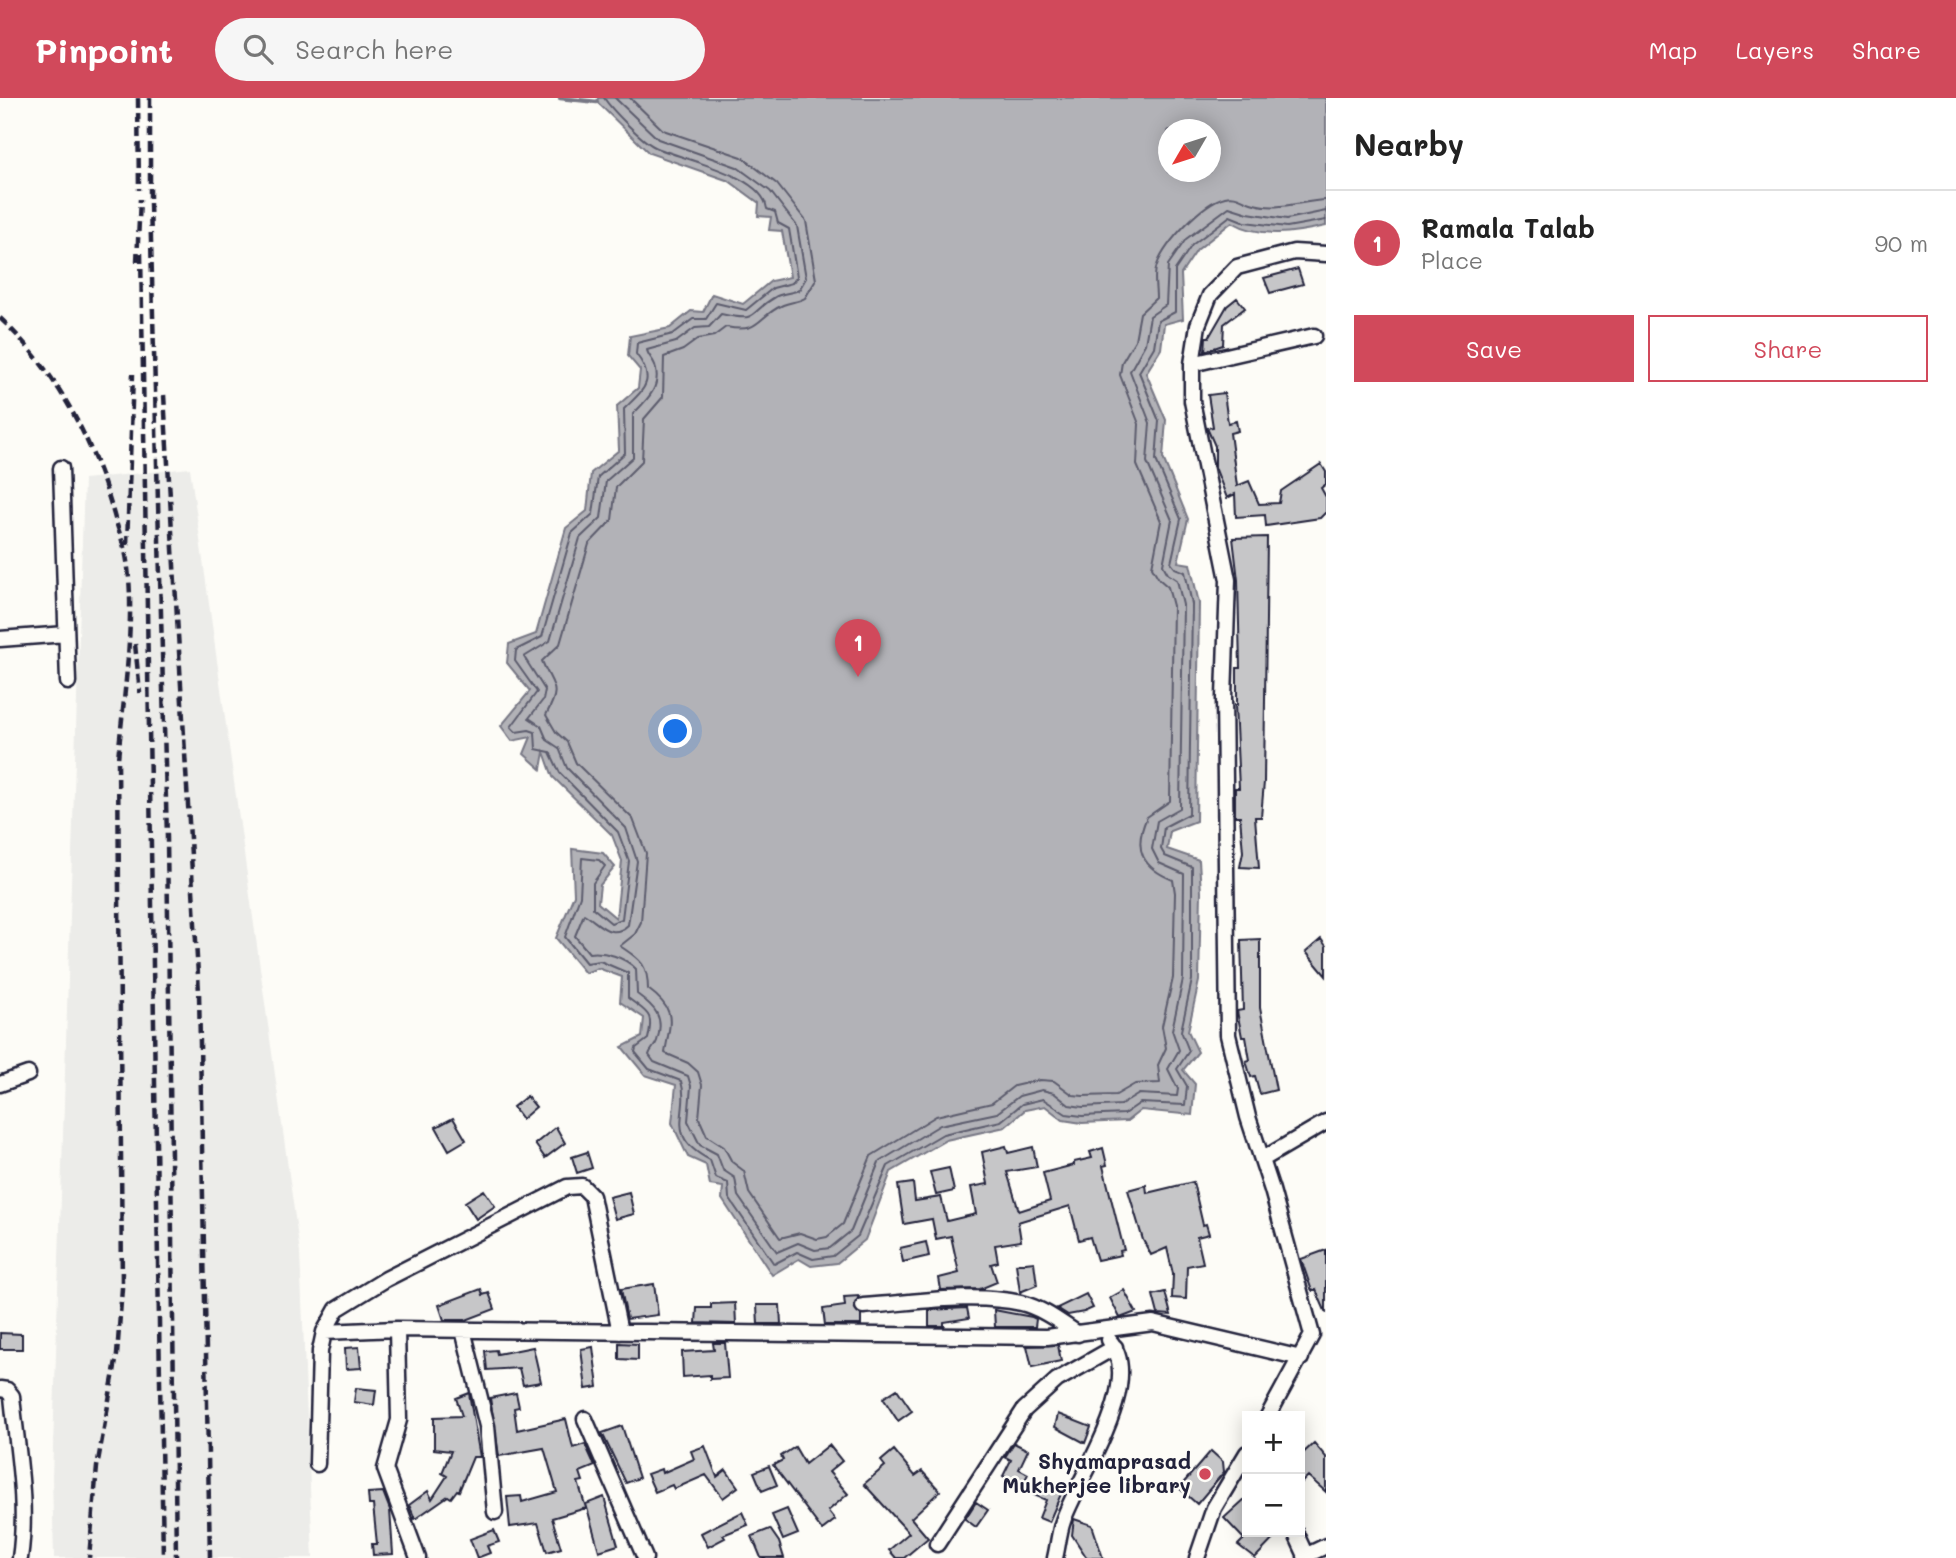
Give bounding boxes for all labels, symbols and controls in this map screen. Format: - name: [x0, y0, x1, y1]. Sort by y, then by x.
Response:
- search box: [215, 18, 705, 81]
- text: Pinpoint: [35, 28, 173, 71]
- icon: search: [239, 30, 277, 68]
- text: Search here: [295, 32, 453, 66]
- text: Map: [1649, 34, 1697, 65]
- text: Layers: [1735, 34, 1814, 65]
- text: Share: [1852, 34, 1921, 65]
- north arrow: [1158, 119, 1221, 182]
- text: Nearby: [1354, 124, 1464, 164]
- text: Ramala Talab: [1421, 211, 1595, 245]
- text: 1: [1372, 228, 1382, 258]
- text: 90 m: [1875, 228, 1928, 258]
- text: Place: [1421, 245, 1483, 275]
- button: Save: [1354, 315, 1634, 382]
- button: Share: [1648, 315, 1928, 382]
- pin: 1: [835, 619, 881, 677]
- your location: [658, 714, 692, 748]
- map controls: [1242, 1411, 1305, 1537]
- button: +: [1242, 1411, 1305, 1474]
- place label: Shyamaprasad Mukherjee library: [1002, 1447, 1191, 1499]
- marker: Shyamaprasad Mukherjee library: [1197, 1466, 1213, 1482]
- button: −: [1242, 1474, 1305, 1537]

